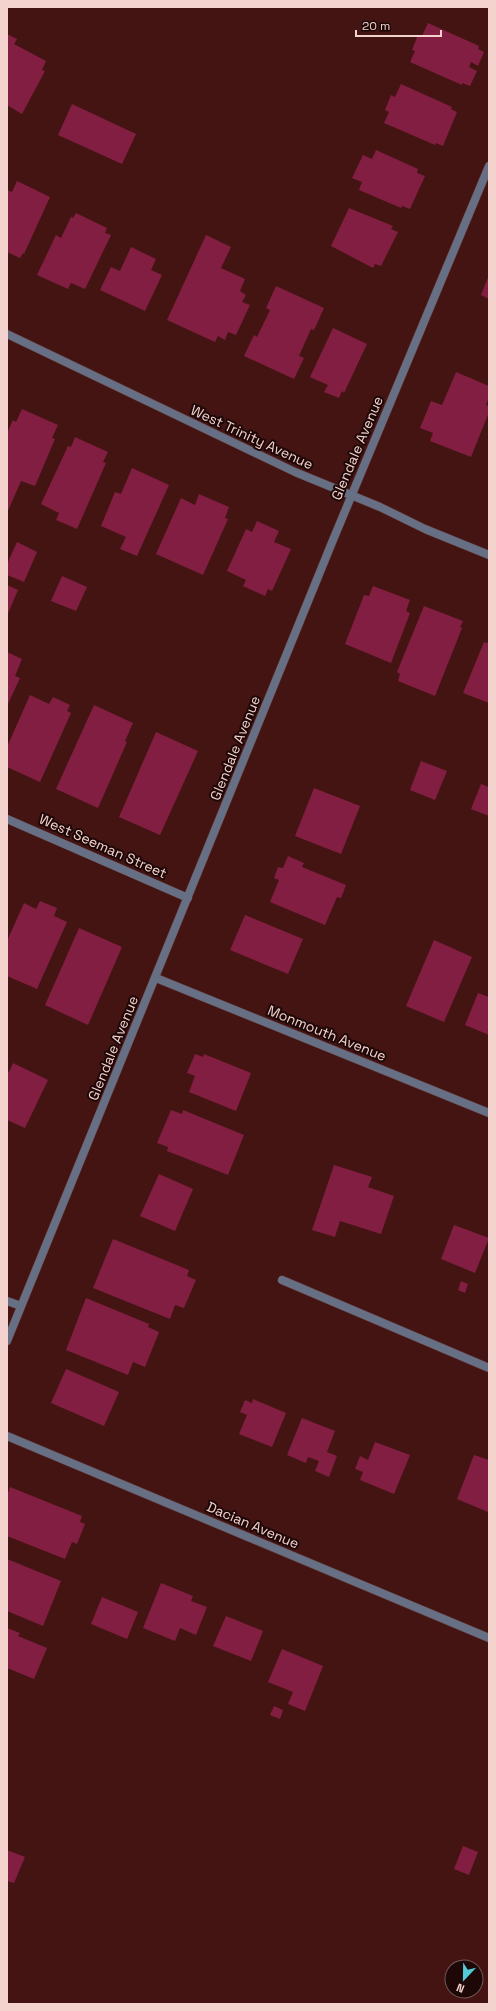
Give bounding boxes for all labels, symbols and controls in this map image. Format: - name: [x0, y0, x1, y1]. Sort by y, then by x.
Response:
- scale bar: [356, 12, 441, 38]
- text: 20 m: [362, 18, 390, 34]
- street label: Glendale Avenue: [327, 393, 387, 503]
- street label: West Trinity Avenue: [188, 401, 316, 473]
- street label: Glendale Avenue: [206, 693, 264, 803]
- street label: West Seeman Street: [36, 810, 170, 882]
- street label: Glendale Avenue: [84, 993, 142, 1103]
- street label: Monmouth Avenue: [265, 1001, 389, 1065]
- street label: Dacian Avenue: [204, 1497, 302, 1553]
- north arrow: [444, 1959, 484, 1999]
- text: N: [454, 1980, 466, 1996]

